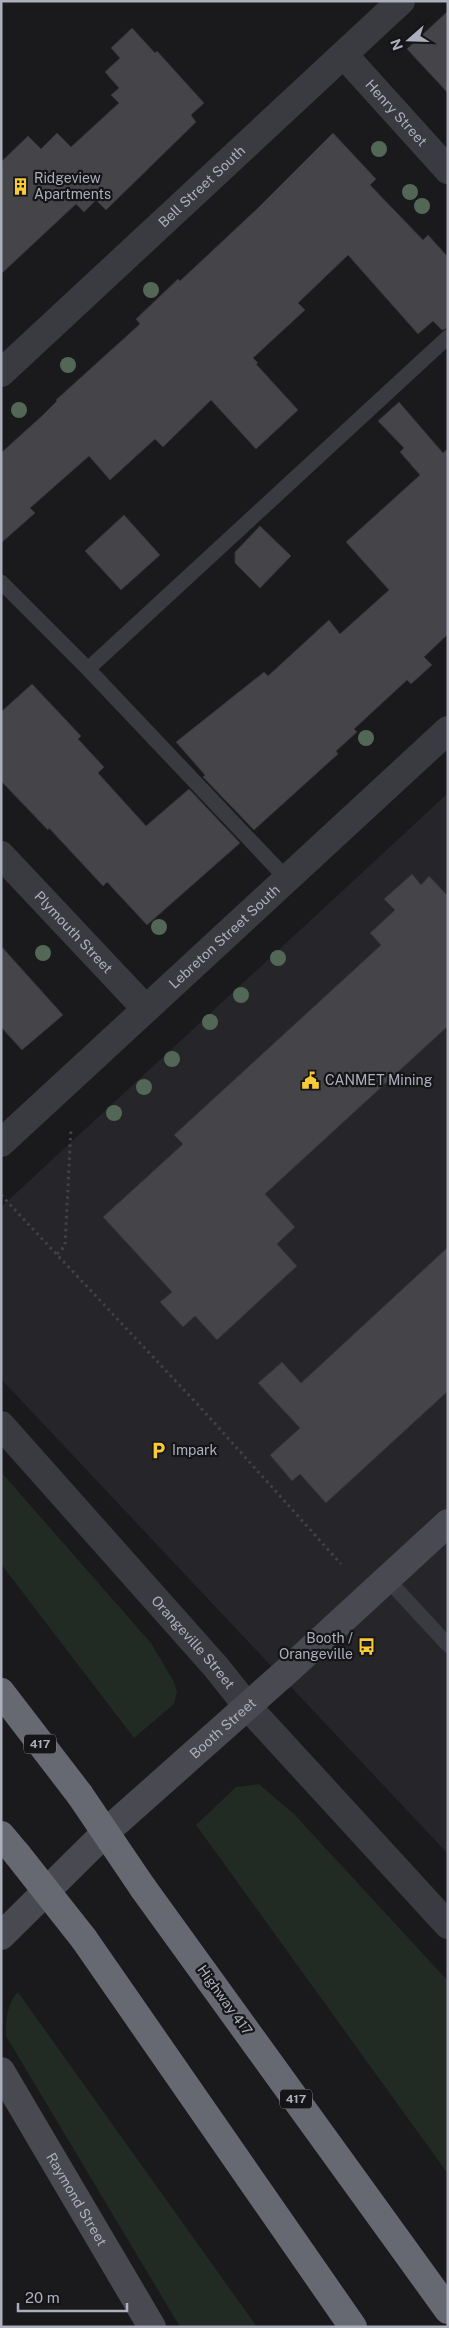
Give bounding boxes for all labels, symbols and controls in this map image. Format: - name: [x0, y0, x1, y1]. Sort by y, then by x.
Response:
- north arrow: [384, 15, 434, 65]
- text: N: [387, 37, 406, 52]
- street label: Henry Street: [362, 76, 430, 149]
- street label: Bell Street South: [155, 142, 248, 231]
- place label: Ridgeview Apartments: [34, 170, 111, 202]
- building icon: Ridgeview Apartments: [10, 176, 30, 196]
- street label: Lebreton Street South: [166, 882, 283, 992]
- street label: Plymouth Street: [31, 888, 116, 976]
- public building icon: CANMET Mining: [301, 1070, 321, 1090]
- place label: CANMET Mining: [325, 1072, 433, 1088]
- parking icon: Impark: [148, 1440, 168, 1460]
- place label: Impark: [172, 1442, 218, 1458]
- street label: Orangeville Street: [148, 1592, 238, 1692]
- place label: Booth / Orangeville: [279, 1630, 353, 1662]
- bus stop icon: Booth / Orangeville: [357, 1636, 377, 1656]
- street label: Booth Street: [186, 1695, 259, 1762]
- road number: 417: [24, 1735, 56, 1754]
- street label: Highway 417: [194, 1962, 256, 2038]
- road number: 417: [280, 2090, 312, 2108]
- street label: Raymond Street: [43, 2150, 110, 2249]
- scale bar: [18, 2280, 126, 2312]
- text: 20 m: [25, 2289, 60, 2306]

